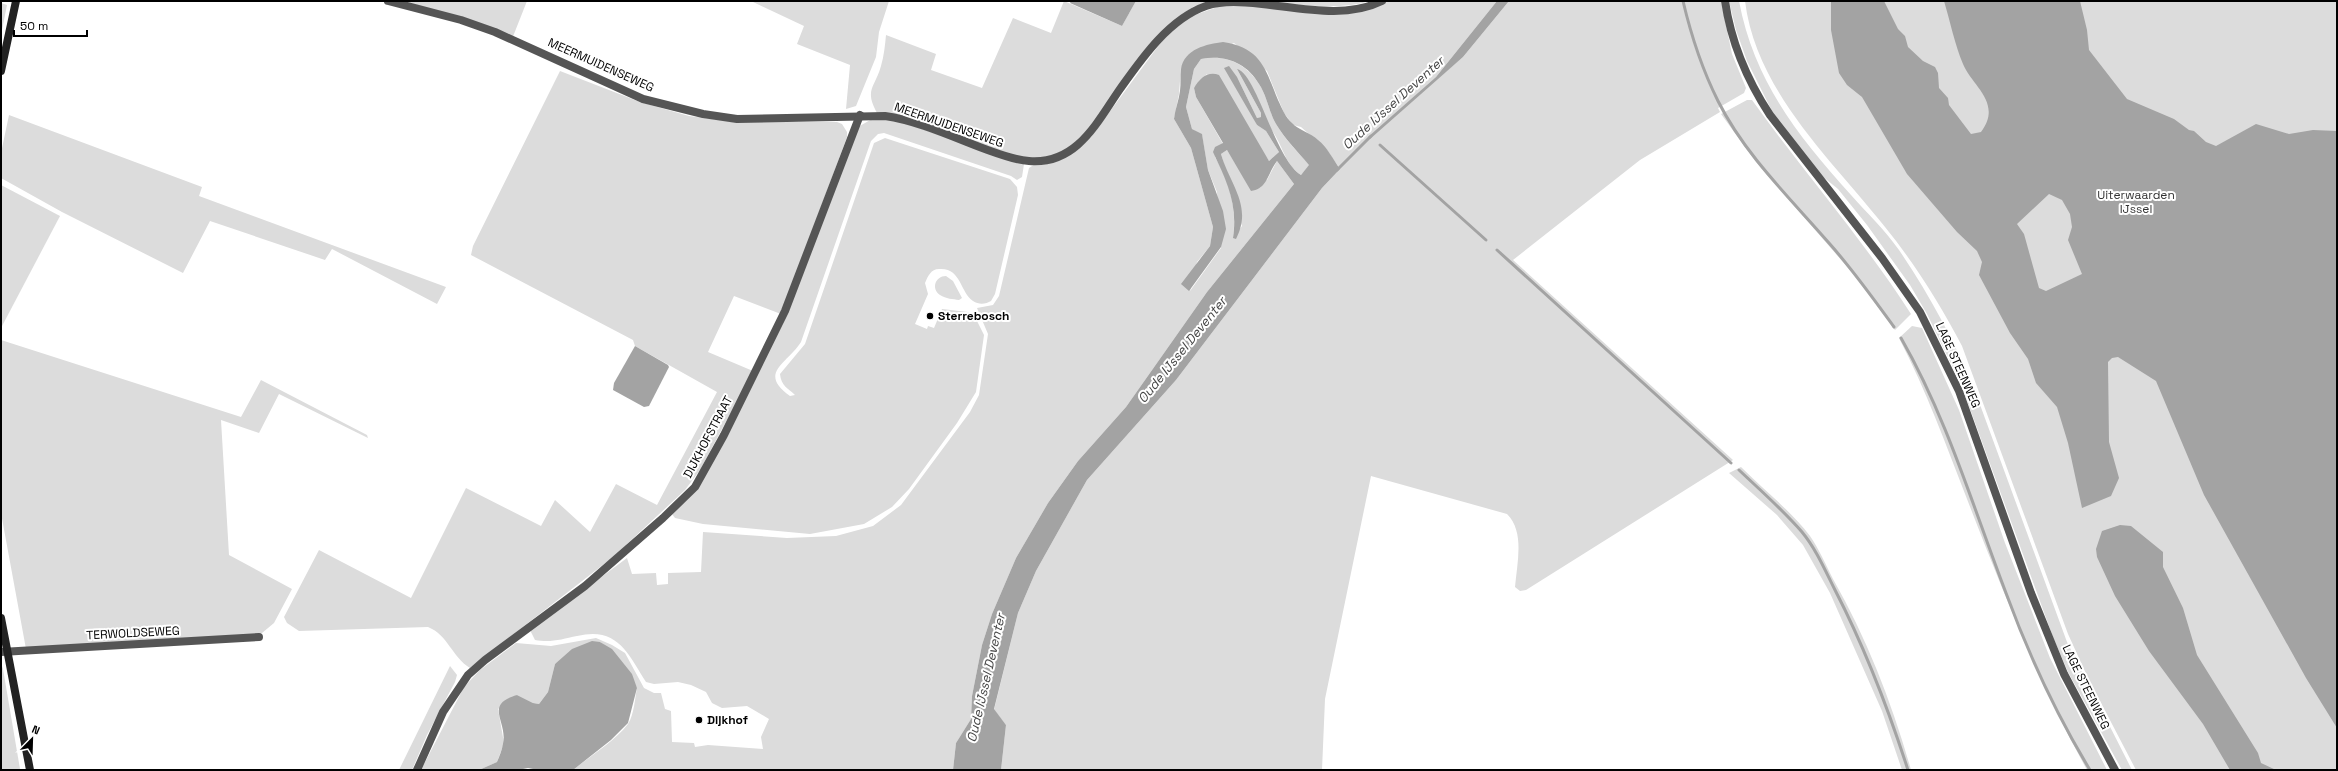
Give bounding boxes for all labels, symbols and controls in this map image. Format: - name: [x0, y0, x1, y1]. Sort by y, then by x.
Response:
- scale bar: [14, 12, 87, 38]
- text: 50 m: [20, 18, 48, 34]
- street label: MEERMUIDENSEWEG: [545, 34, 657, 96]
- water label: Oude IJssel Deventer: [1338, 51, 1449, 153]
- street label: MEERMUIDENSEWEG: [892, 99, 1006, 151]
- park label: Uiterwaarden IJssel: [2097, 187, 2175, 217]
- water label: Oude IJssel Deventer: [1134, 292, 1231, 406]
- place label: Sterrebosch: [938, 308, 1009, 324]
- marker: Sterrebosch: [925, 311, 935, 321]
- street label: LAGE STEENWEG: [1932, 320, 1984, 411]
- street label: DIJKHOFSTRAAT: [680, 393, 736, 481]
- water label: Oude IJssel Deventer: [963, 610, 1010, 744]
- street label: TERWOLDSEWEG: [86, 623, 180, 643]
- street label: LAGE STEENWEG: [2059, 642, 2113, 732]
- place label: Dijkhof: [707, 712, 748, 728]
- marker: Dijkhof: [694, 715, 704, 725]
- north arrow: [12, 719, 52, 759]
- text: N: [30, 722, 42, 738]

